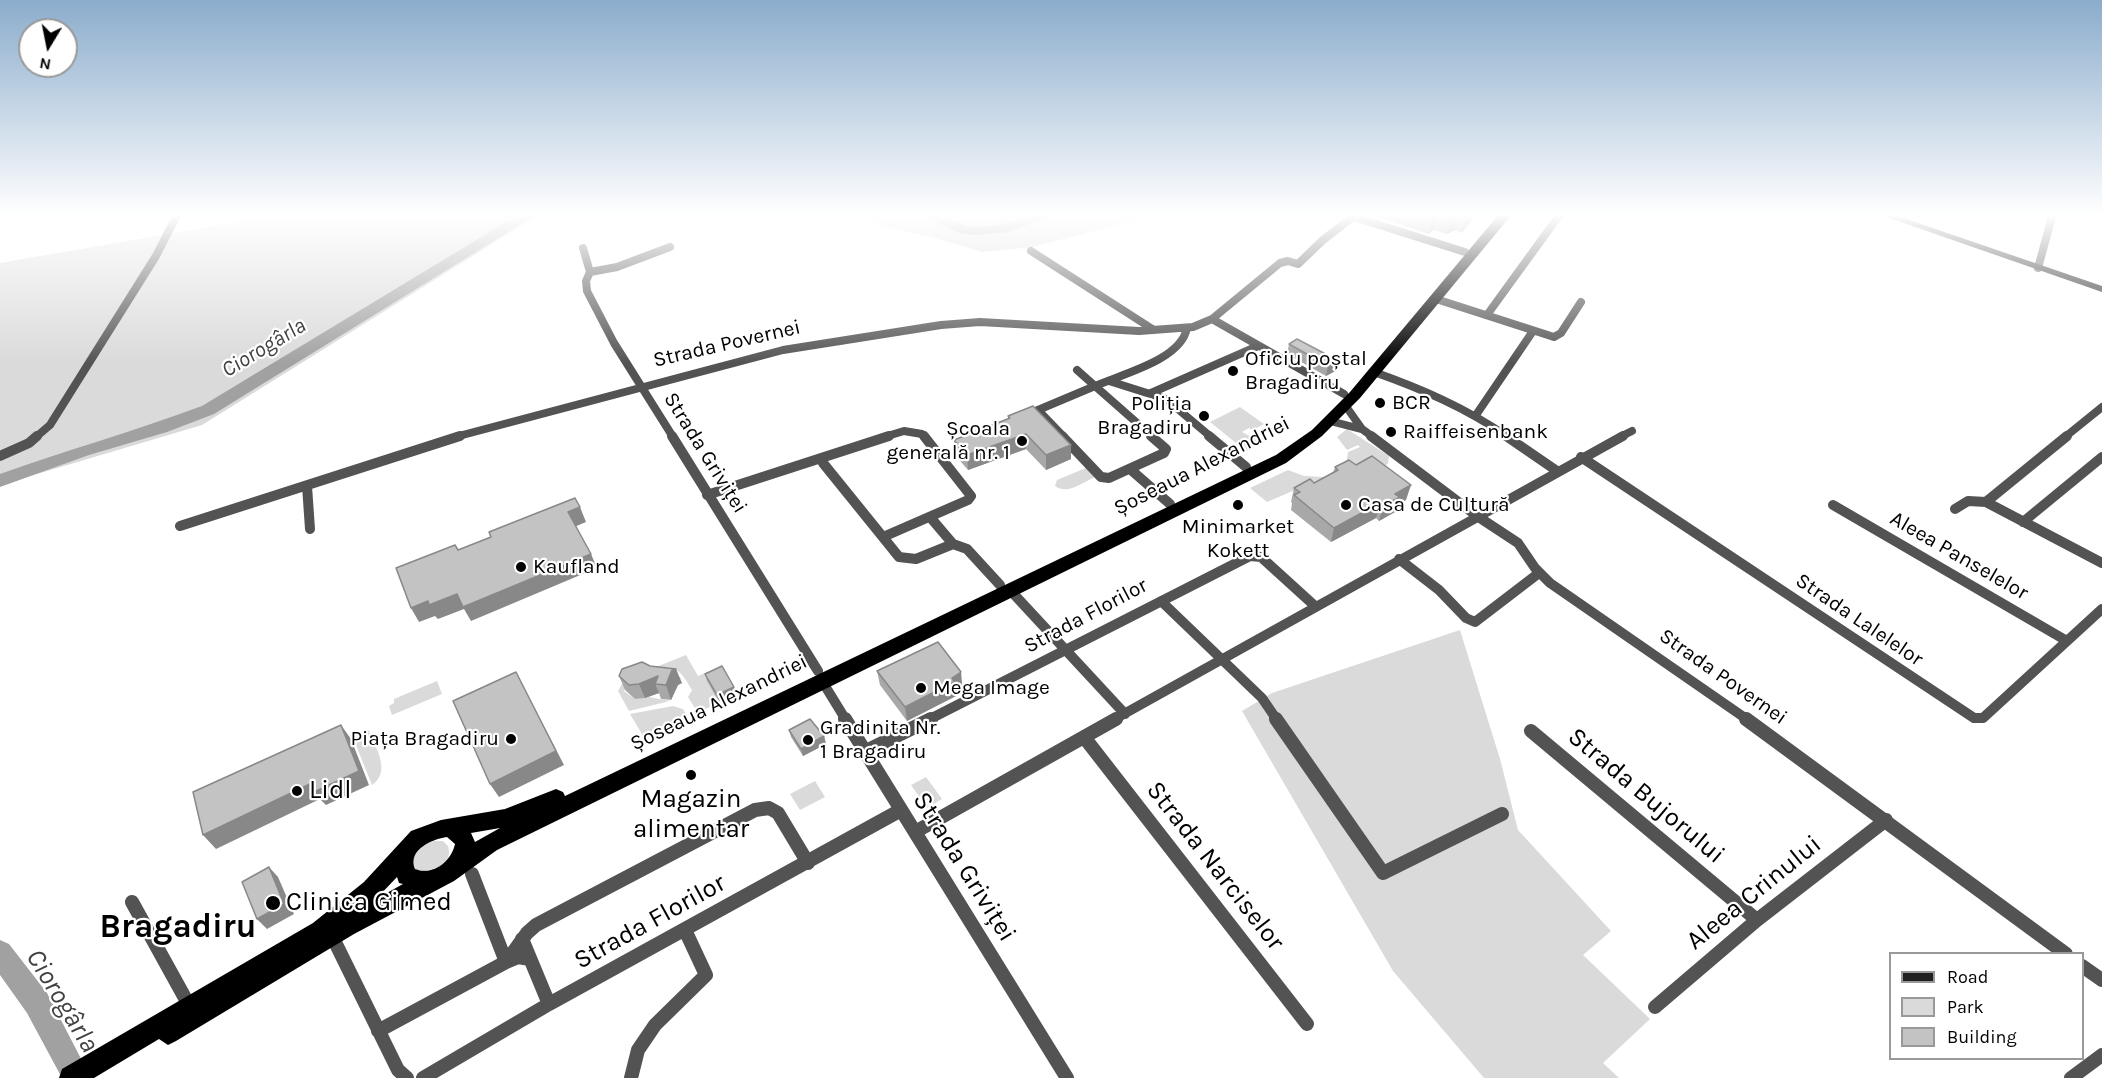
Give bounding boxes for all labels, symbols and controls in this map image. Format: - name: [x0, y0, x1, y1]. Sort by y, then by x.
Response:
- north arrow: [18, 18, 78, 78]
- text: N: [38, 54, 52, 75]
- water label: Ciorogârla: [217, 313, 311, 383]
- street label: Strada Povernei: [651, 315, 803, 373]
- place label: Oficiu poștal Bragadiru: [1245, 346, 1367, 396]
- marker: Oficiu poștal Bragadiru: [1226, 364, 1240, 378]
- street label: Strada Griviței: [658, 388, 752, 518]
- place label: BCR: [1392, 390, 1431, 416]
- place label: Poliția Bragadiru: [1097, 391, 1192, 441]
- marker: BCR: [1373, 396, 1387, 410]
- marker: Poliția Bragadiru: [1197, 409, 1211, 423]
- street label: Șoseaua Alexandriei: [1110, 411, 1294, 521]
- place label: Școala generală nr. 1: [886, 416, 1010, 466]
- place label: Raiffeisenbank: [1403, 419, 1548, 445]
- marker: Raiffeisenbank: [1384, 425, 1398, 439]
- marker: Școala generală nr. 1: [1015, 434, 1029, 448]
- place label: Casa de Cultură: [1358, 492, 1509, 518]
- marker: Minimarket Kokett: [1231, 498, 1245, 512]
- marker: Casa de Cultură: [1339, 498, 1353, 512]
- street label: Aleea Panselelor: [1885, 506, 2033, 606]
- place label: Minimarket Kokett: [1182, 514, 1294, 564]
- place label: Kaufland: [533, 554, 620, 580]
- marker: Kaufland: [514, 560, 528, 574]
- street label: Strada Lalelelor: [1790, 568, 1928, 672]
- street label: Strada Florilor: [1020, 573, 1152, 659]
- street label: Strada Povernei: [1654, 624, 1792, 730]
- street label: Șoseaua Alexandriei: [626, 649, 812, 757]
- place label: Mega Image: [933, 675, 1050, 701]
- marker: Mega Image: [914, 681, 928, 695]
- place label: Gradinita Nr. 1 Bragadiru: [820, 715, 940, 765]
- street label: Strada Bujorului: [1561, 721, 1731, 871]
- place label: Piața Bragadiru: [350, 726, 499, 752]
- marker: Piața Bragadiru: [504, 732, 518, 746]
- marker: Gradinita Nr. 1 Bragadiru: [801, 733, 815, 747]
- marker: Magazin alimentar: [684, 768, 698, 782]
- place label: Lidl: [309, 775, 352, 807]
- street label: Strada Narciselor: [1139, 775, 1291, 957]
- marker: Lidl: [290, 784, 304, 798]
- place label: Magazin alimentar: [633, 784, 749, 846]
- street label: Strada Griviței: [906, 786, 1022, 948]
- street label: Aleea Crinului: [1680, 829, 1828, 957]
- street label: Strada Florilor: [569, 868, 731, 976]
- place label: Clinica Gimed: [286, 887, 452, 919]
- marker: Clinica Gimed: [264, 894, 282, 912]
- district label: Bragadiru: [100, 908, 256, 948]
- water label: Ciorogârla: [19, 943, 105, 1059]
- legend: [1889, 952, 2084, 1060]
- text: Road: [1947, 966, 1988, 988]
- text: Park: [1947, 996, 1984, 1018]
- text: Building: [1947, 1026, 2017, 1048]

